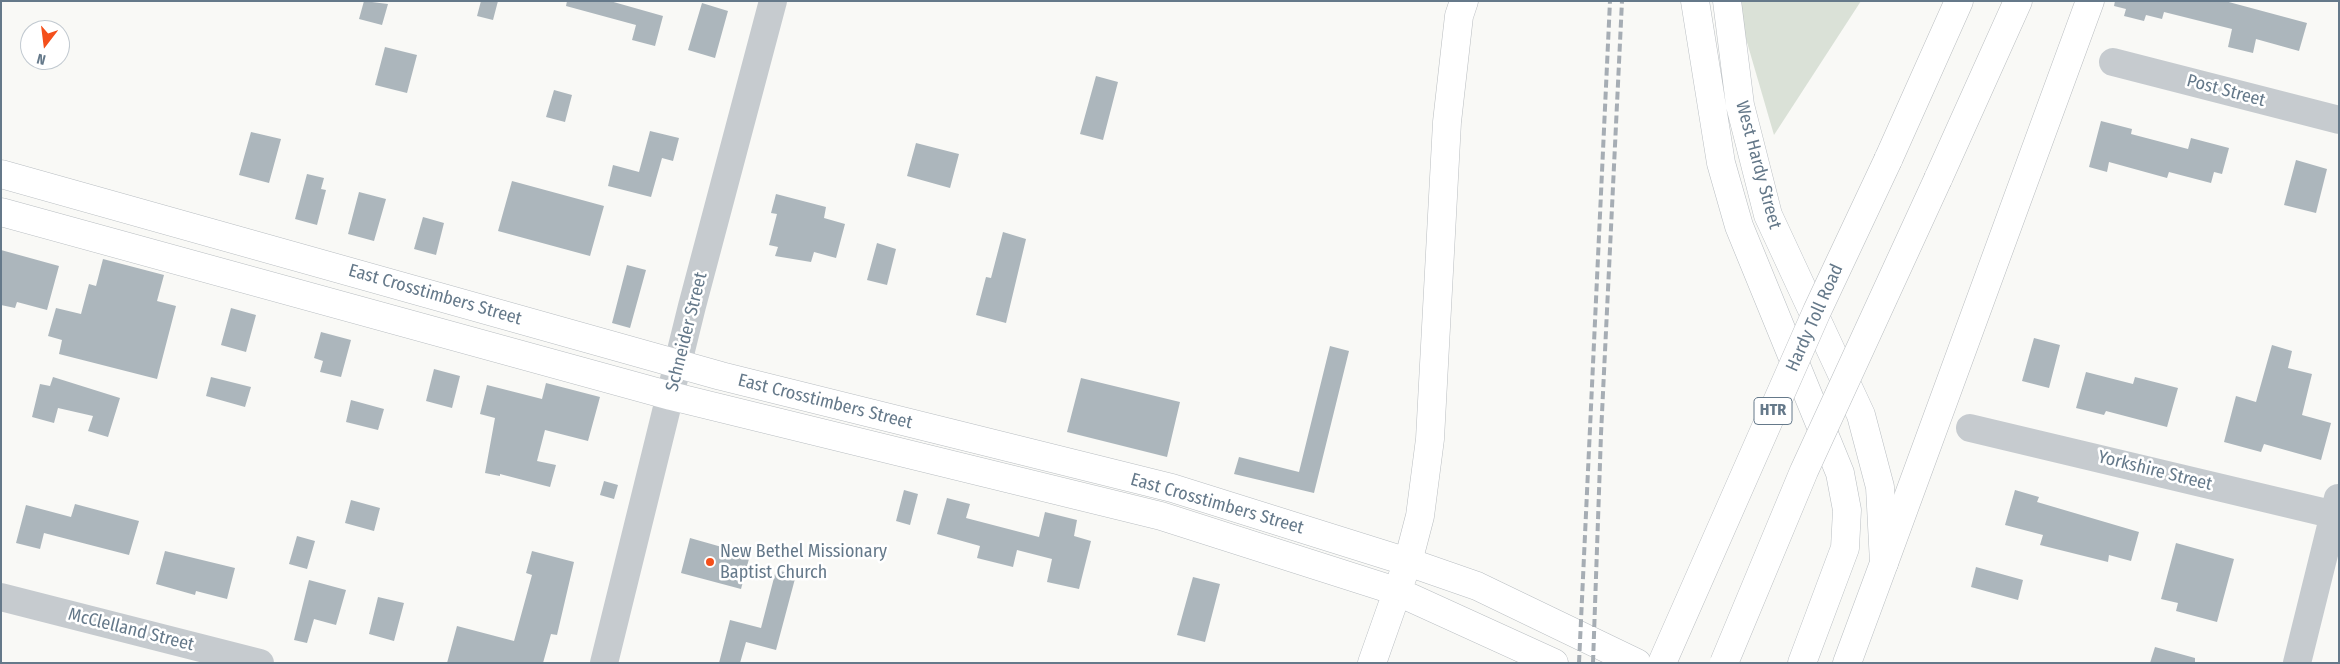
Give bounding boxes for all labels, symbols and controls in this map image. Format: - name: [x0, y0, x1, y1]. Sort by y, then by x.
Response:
- north arrow: [20, 20, 70, 70]
- text: N: [35, 50, 48, 68]
- street label: Post Street: [2184, 70, 2268, 112]
- street label: West Hardy Street: [1731, 99, 1785, 231]
- street label: East Crosstimbers Street: [346, 260, 524, 330]
- street label: Hardy Toll Road: [1782, 261, 1848, 375]
- street label: Schneider Street: [662, 270, 712, 394]
- street label: East Crosstimbers Street: [736, 370, 914, 434]
- road number: HTR: [1754, 398, 1792, 424]
- street label: Yorkshire Street: [2096, 446, 2214, 496]
- street label: East Crosstimbers Street: [1128, 469, 1306, 539]
- place label: New Bethel Missionary Baptist Church: [720, 541, 887, 584]
- marker: New Bethel Missionary Baptist Church: [704, 556, 716, 568]
- street label: McClelland Street: [66, 604, 196, 656]

